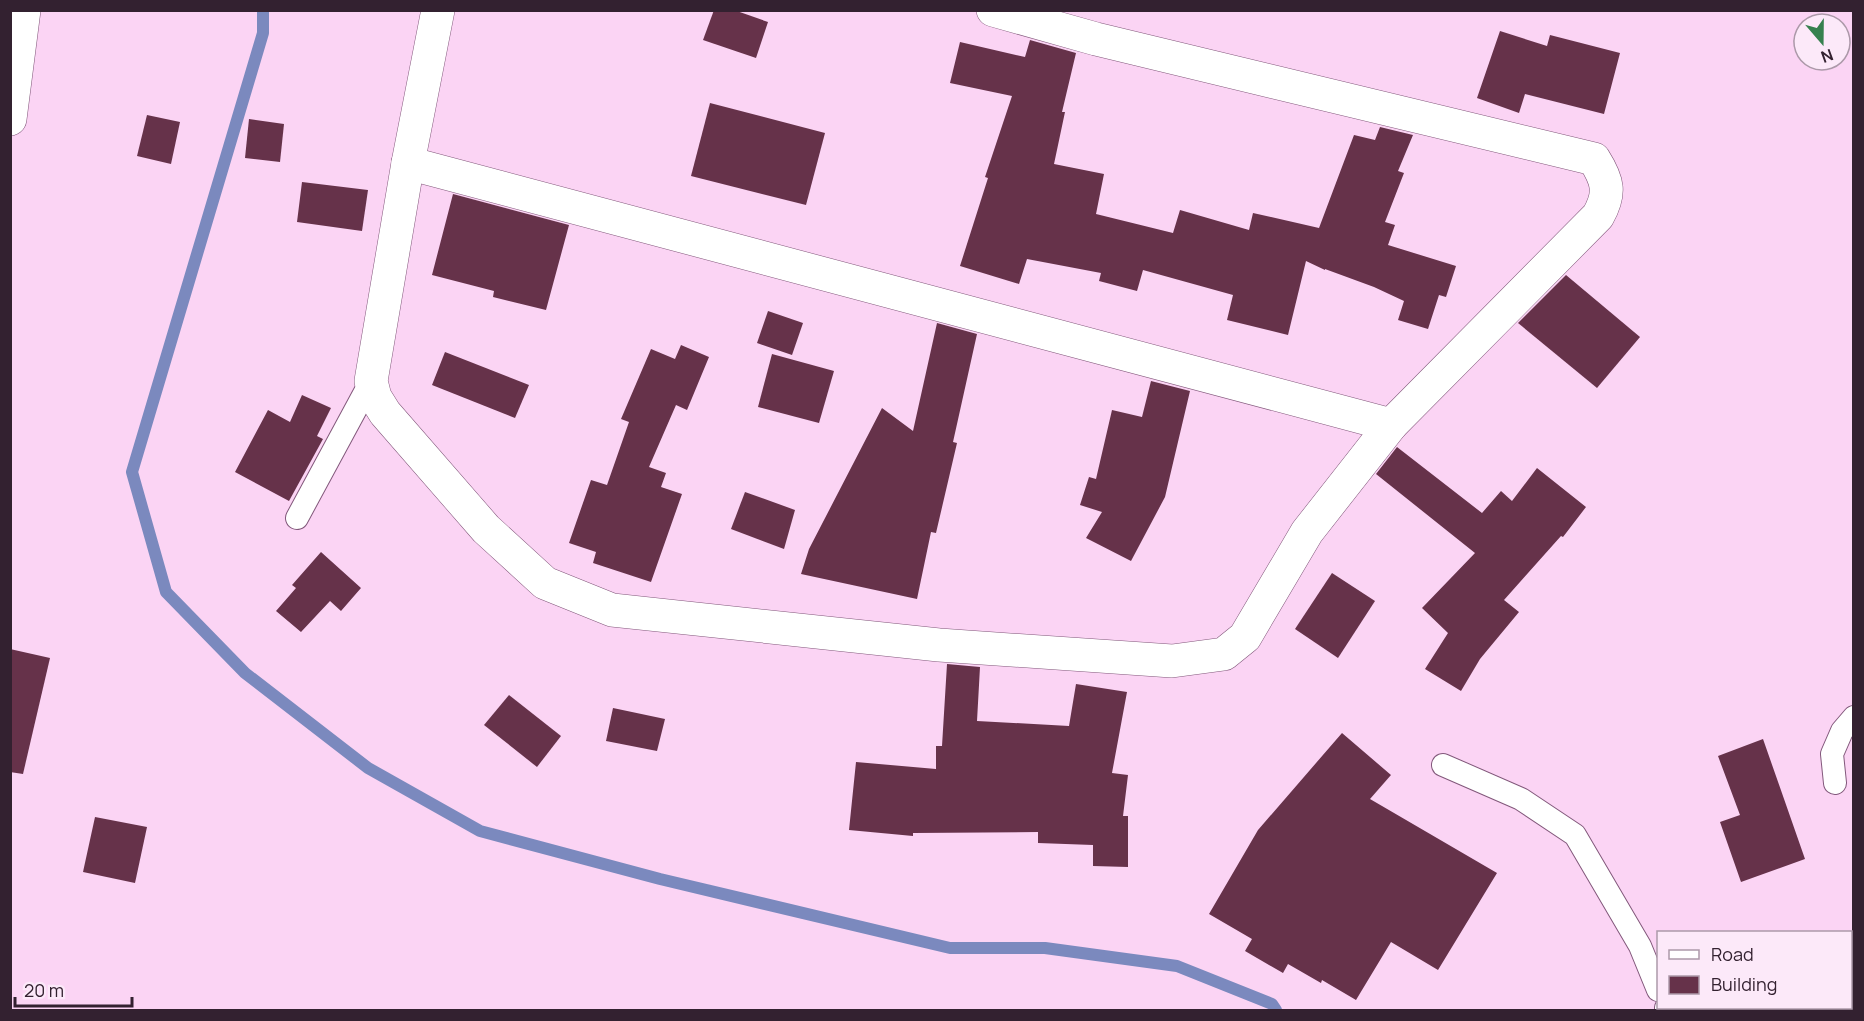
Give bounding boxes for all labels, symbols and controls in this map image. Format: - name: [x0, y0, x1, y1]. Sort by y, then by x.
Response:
- north arrow: [1792, 12, 1852, 72]
- text: N: [1818, 44, 1836, 68]
- legend: [1657, 931, 1852, 1009]
- text: Road: [1711, 942, 1754, 966]
- scale bar: [15, 970, 132, 1008]
- text: Building: [1711, 972, 1777, 996]
- text: 20 m: [24, 978, 64, 1002]

